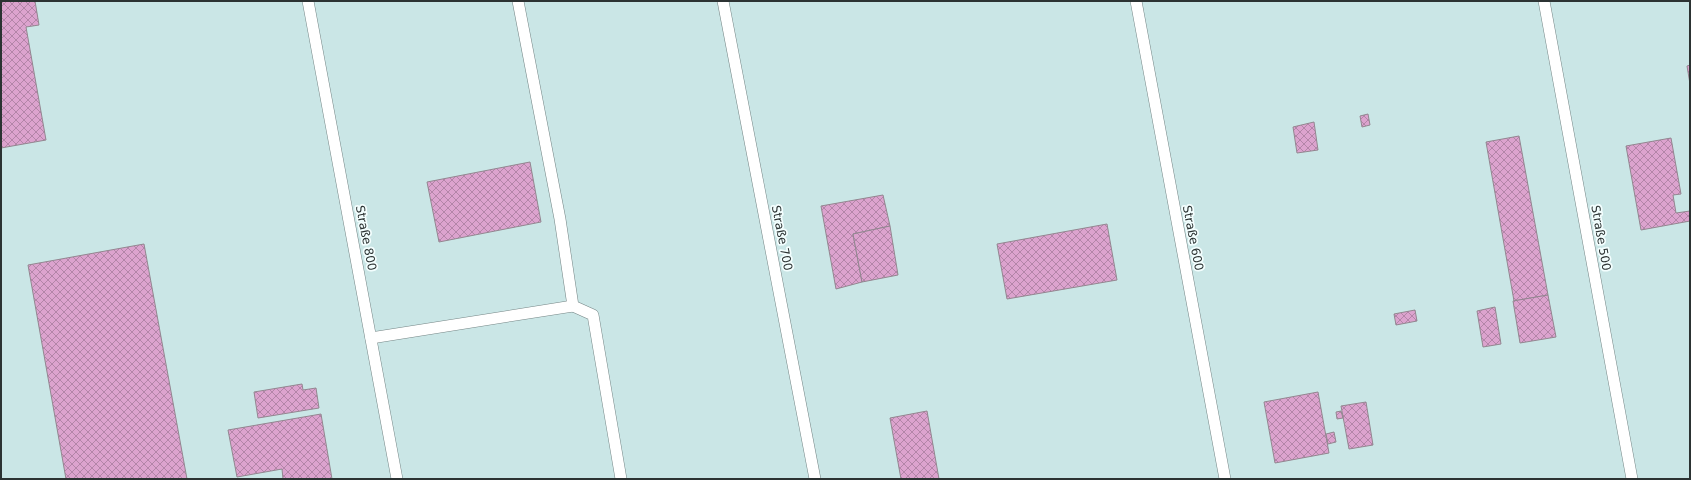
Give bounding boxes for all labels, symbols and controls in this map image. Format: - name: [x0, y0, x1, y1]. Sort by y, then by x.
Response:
- street label: Straße 800: [353, 204, 379, 272]
- street label: Straße 700: [769, 204, 795, 272]
- street label: Straße 600: [1180, 204, 1206, 272]
- street label: Straße 500: [1588, 204, 1614, 272]

